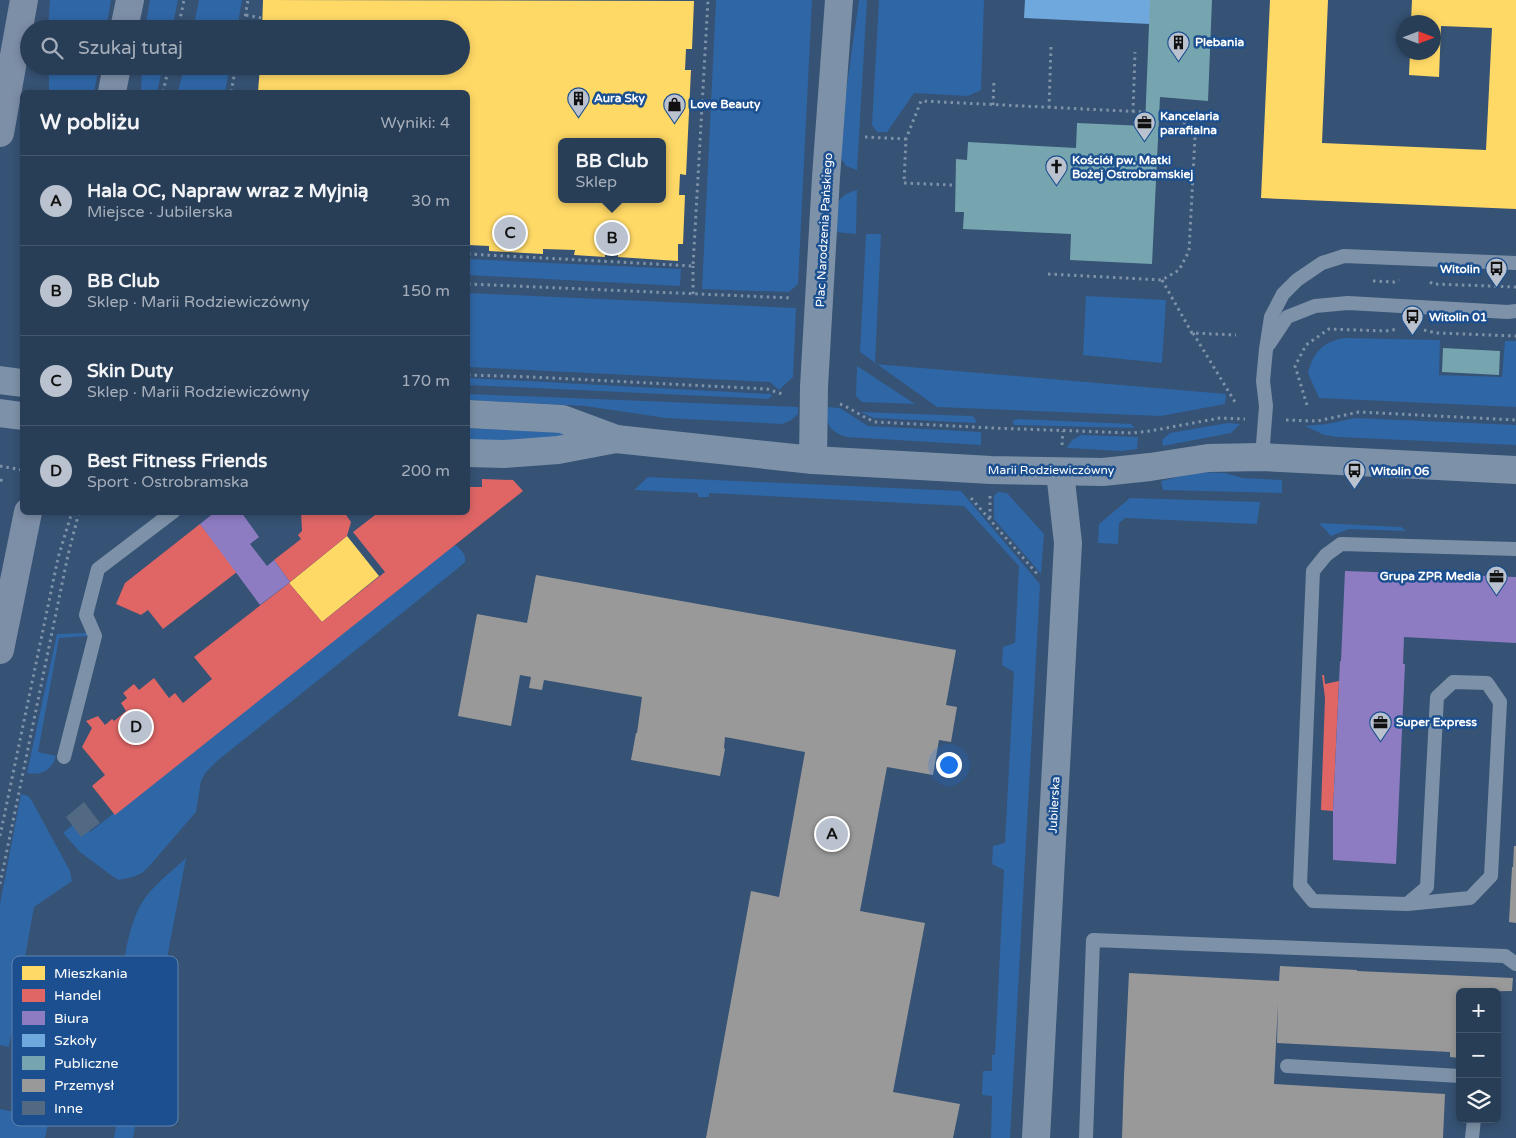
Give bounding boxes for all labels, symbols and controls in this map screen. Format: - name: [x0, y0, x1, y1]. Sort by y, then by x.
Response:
- north arrow: [1396, 15, 1441, 60]
- search box: [20, 20, 470, 75]
- building icon: Plebania: [1167, 30, 1191, 61]
- icon: search: [38, 34, 66, 62]
- place label: Plebania: [1195, 35, 1244, 49]
- text: Szukaj tutaj: [78, 37, 183, 59]
- building icon: Aura Sky: [566, 86, 590, 117]
- place label: Aura Sky: [594, 91, 645, 106]
- shop icon: Love Beauty: [662, 92, 686, 123]
- place label: Love Beauty: [690, 97, 761, 112]
- place label: Kancelaria parafialna: [1160, 109, 1220, 138]
- text: W pobliżu: [40, 110, 140, 135]
- office icon: Kancelaria parafialna: [1132, 111, 1156, 142]
- text: Wyniki: 4: [381, 113, 450, 133]
- popup: [558, 138, 666, 203]
- text: BB Club: [576, 150, 648, 172]
- street label: Plac Narodzenia Pańskiego: [813, 152, 835, 308]
- place label: Kościół pw. Matki Bożej Ostrobramskiej: [1072, 153, 1193, 182]
- church icon: Kościół pw. Matki Bożej Ostrobramskiej: [1044, 155, 1068, 186]
- text: Sklep: [576, 172, 617, 192]
- text: Hala OC, Napraw wraz z Myjnią: [87, 180, 368, 202]
- text: A: [50, 191, 62, 211]
- text: 30 m: [411, 191, 450, 211]
- text: Miejsce · Jubilerska: [87, 202, 233, 222]
- pin: C: [494, 214, 526, 252]
- pin: B: [596, 219, 628, 257]
- bus stop icon: Witolin: [1484, 257, 1508, 288]
- place label: Witolin: [1440, 262, 1480, 276]
- text: BB Club: [87, 270, 160, 292]
- text: B: [50, 281, 62, 301]
- text: 150 m: [401, 281, 450, 301]
- text: Sklep · Marii Rodziewiczówny: [87, 292, 310, 312]
- bus stop icon: Witolin 01: [1401, 305, 1425, 336]
- place label: Witolin 01: [1429, 310, 1487, 324]
- text: Skin Duty: [87, 360, 173, 382]
- text: C: [50, 371, 62, 391]
- text: 170 m: [401, 371, 450, 391]
- text: Sklep · Marii Rodziewiczówny: [87, 382, 310, 402]
- text: Best Fitness Friends: [87, 450, 267, 472]
- bus stop icon: Witolin 06: [1343, 459, 1367, 490]
- text: D: [50, 461, 62, 481]
- text: 200 m: [401, 461, 450, 481]
- street label: Marii Rodziewiczówny: [988, 463, 1115, 477]
- place label: Witolin 06: [1371, 464, 1430, 478]
- text: Sport · Ostrobramska: [87, 472, 249, 492]
- office icon: Grupa ZPR Media: [1485, 564, 1509, 595]
- place label: Grupa ZPR Media: [1380, 569, 1481, 584]
- pin: D: [120, 708, 152, 746]
- office icon: Super Express: [1368, 710, 1392, 741]
- place label: Super Express: [1396, 715, 1477, 730]
- your location: [936, 752, 962, 778]
- street label: Jubilerska: [1046, 776, 1062, 834]
- pin: A: [816, 815, 848, 853]
- legend: [12, 956, 178, 1126]
- text: Mieszkania: [54, 965, 128, 982]
- text: Handel: [54, 987, 101, 1004]
- map controls: [1456, 988, 1501, 1123]
- button: +: [1456, 988, 1501, 1033]
- text: Biura: [54, 1010, 89, 1027]
- text: Szkoły: [54, 1032, 97, 1049]
- button: −: [1456, 1033, 1501, 1078]
- text: Publiczne: [54, 1055, 119, 1072]
- text: Przemysł: [54, 1077, 115, 1094]
- button: layers: [1456, 1078, 1501, 1123]
- text: Inne: [54, 1100, 83, 1117]

